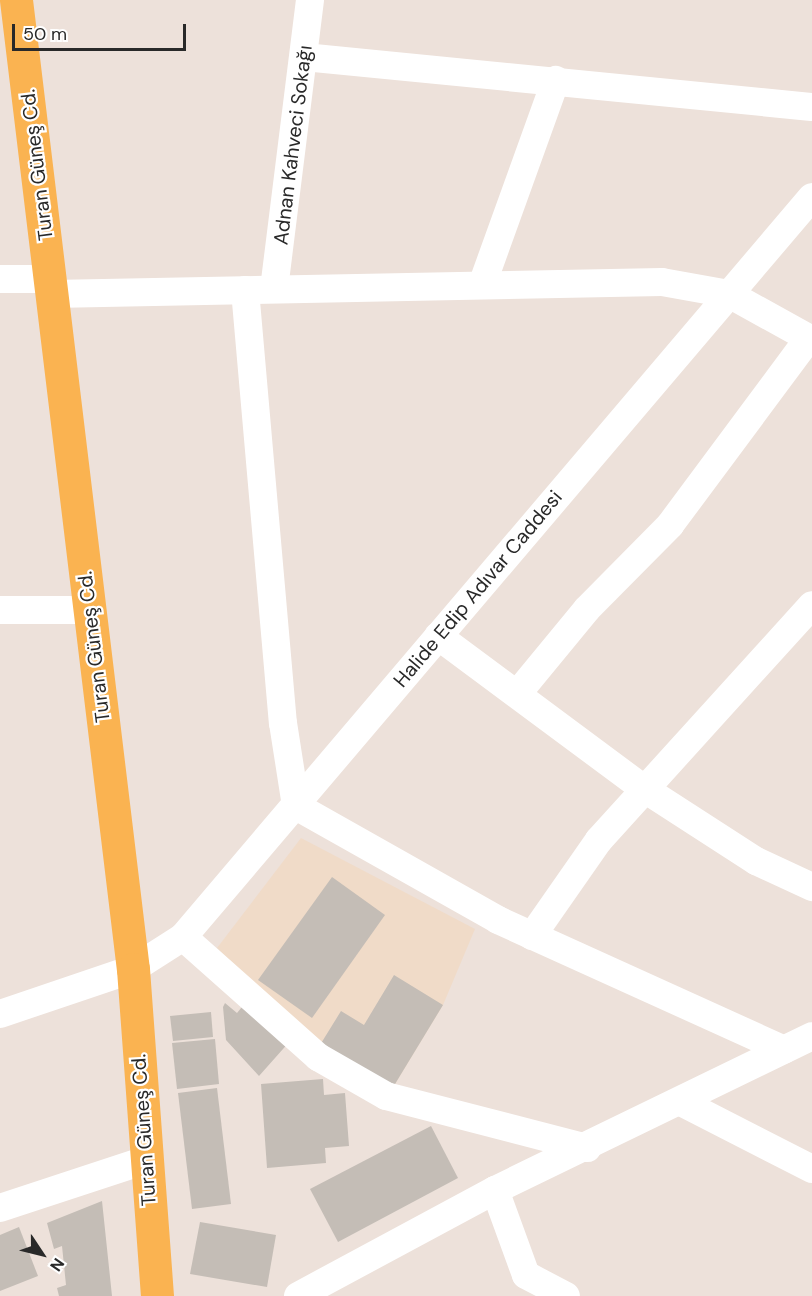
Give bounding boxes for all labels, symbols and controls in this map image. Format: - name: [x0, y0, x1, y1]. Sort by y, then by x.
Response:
- scale bar: [15, 12, 189, 50]
- text: 50 m: [23, 22, 67, 46]
- street label: Adnan Kahveci Sokağı: [269, 44, 317, 246]
- street label: Turan Güneş Cd.: [16, 88, 58, 242]
- street label: Halide Edip Adıvar Caddesi: [389, 486, 567, 692]
- street label: Turan Güneş Cd.: [73, 570, 115, 724]
- street label: Turan Güneş Cd.: [127, 1053, 161, 1207]
- north arrow: [12, 1224, 72, 1284]
- text: N: [45, 1254, 69, 1275]

